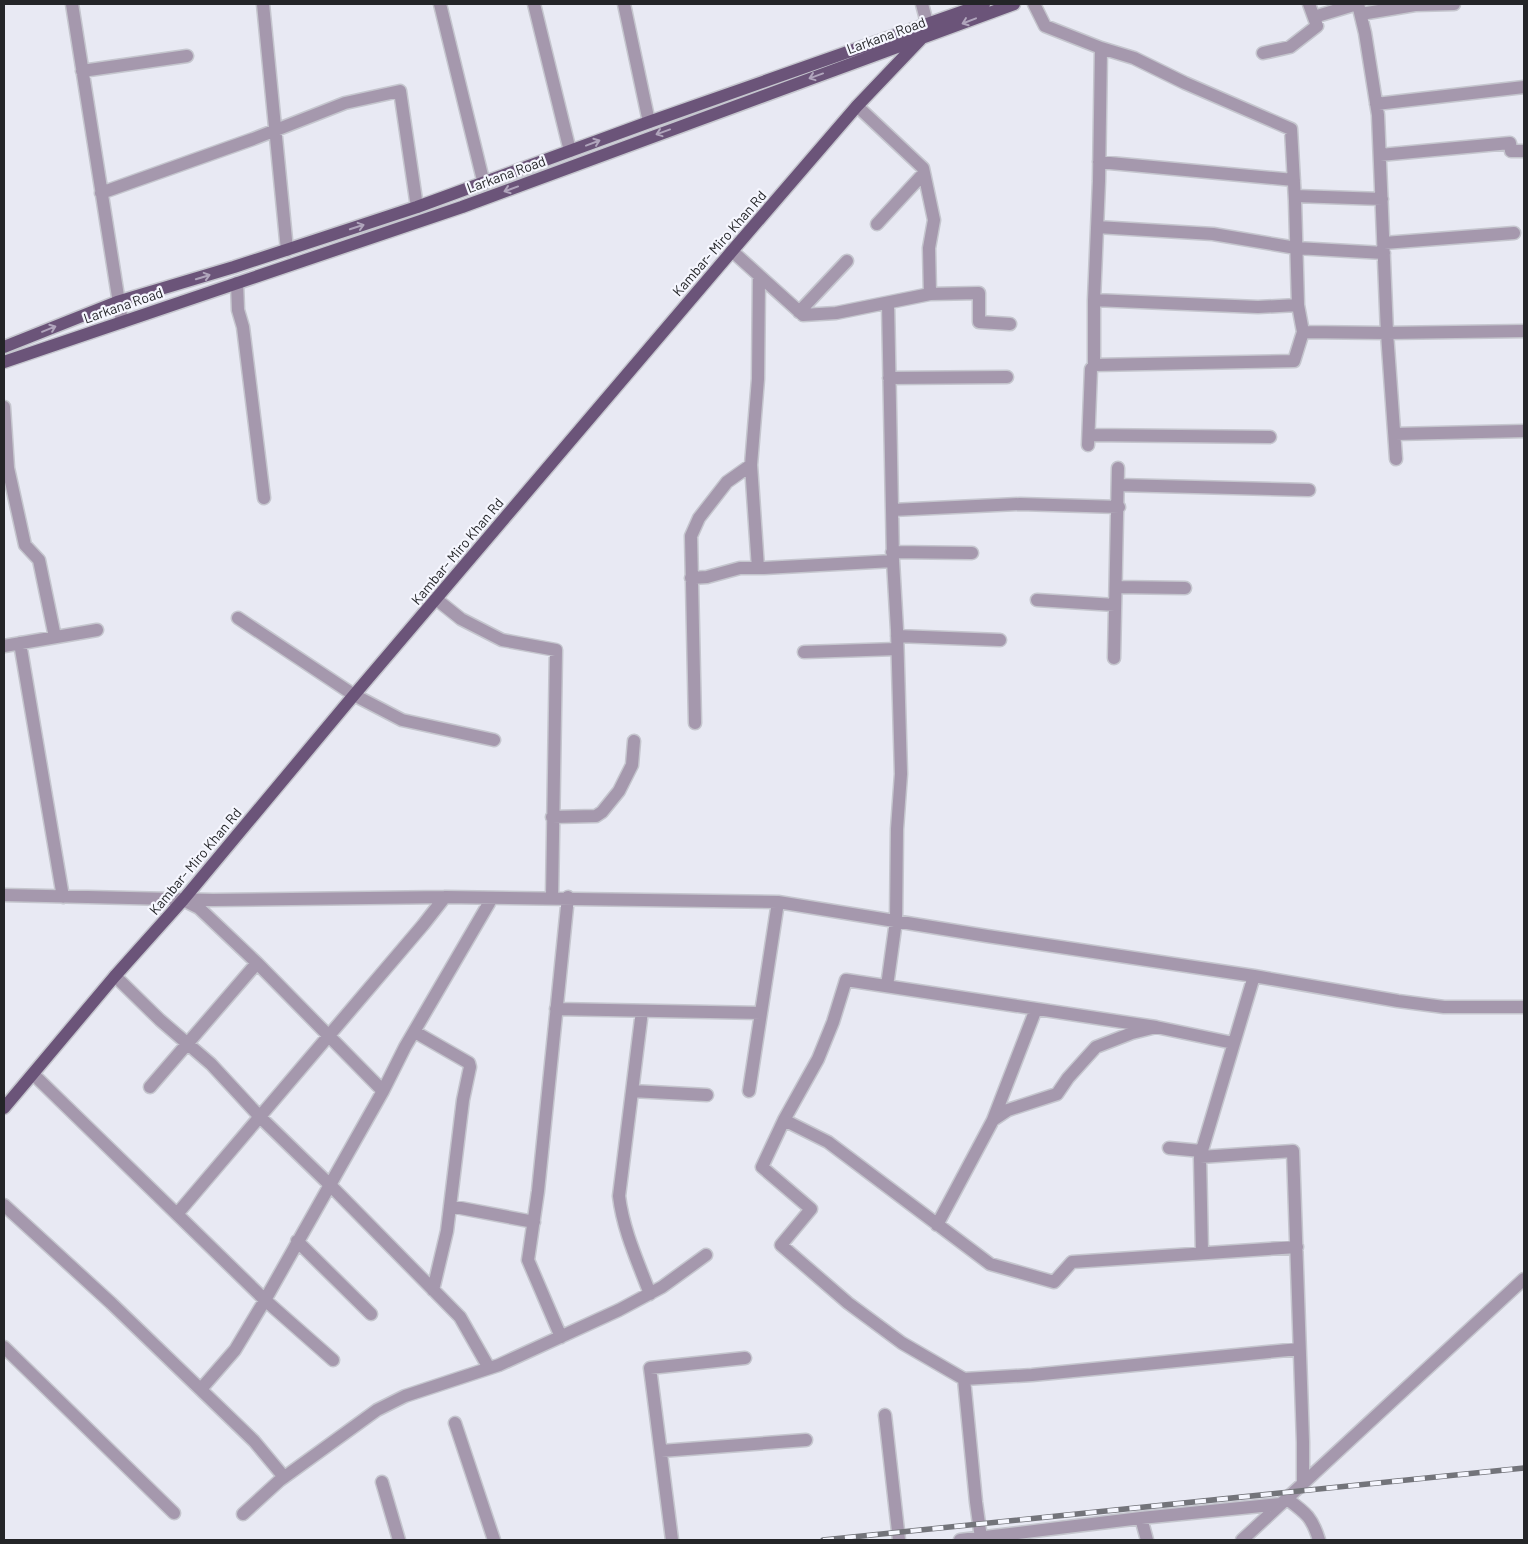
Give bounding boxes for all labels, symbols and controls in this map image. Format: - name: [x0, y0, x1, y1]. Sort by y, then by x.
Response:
- street label: Larkana Road: [844, 13, 928, 57]
- one-way arrow: [961, 17, 977, 26]
- one-way arrow: [809, 72, 824, 81]
- one-way arrow: [656, 128, 671, 137]
- one-way arrow: [585, 138, 600, 147]
- street label: Larkana Road: [464, 152, 548, 196]
- one-way arrow: [504, 184, 519, 194]
- street label: Kambar- Miro Khan Rd: [669, 187, 769, 299]
- one-way arrow: [349, 221, 365, 231]
- one-way arrow: [195, 271, 211, 281]
- street label: Larkana Road: [81, 284, 165, 326]
- one-way arrow: [41, 324, 56, 333]
- street label: Kambar- Miro Khan Rd: [407, 494, 507, 608]
- street label: Kambar- Miro Khan Rd: [145, 804, 245, 918]

